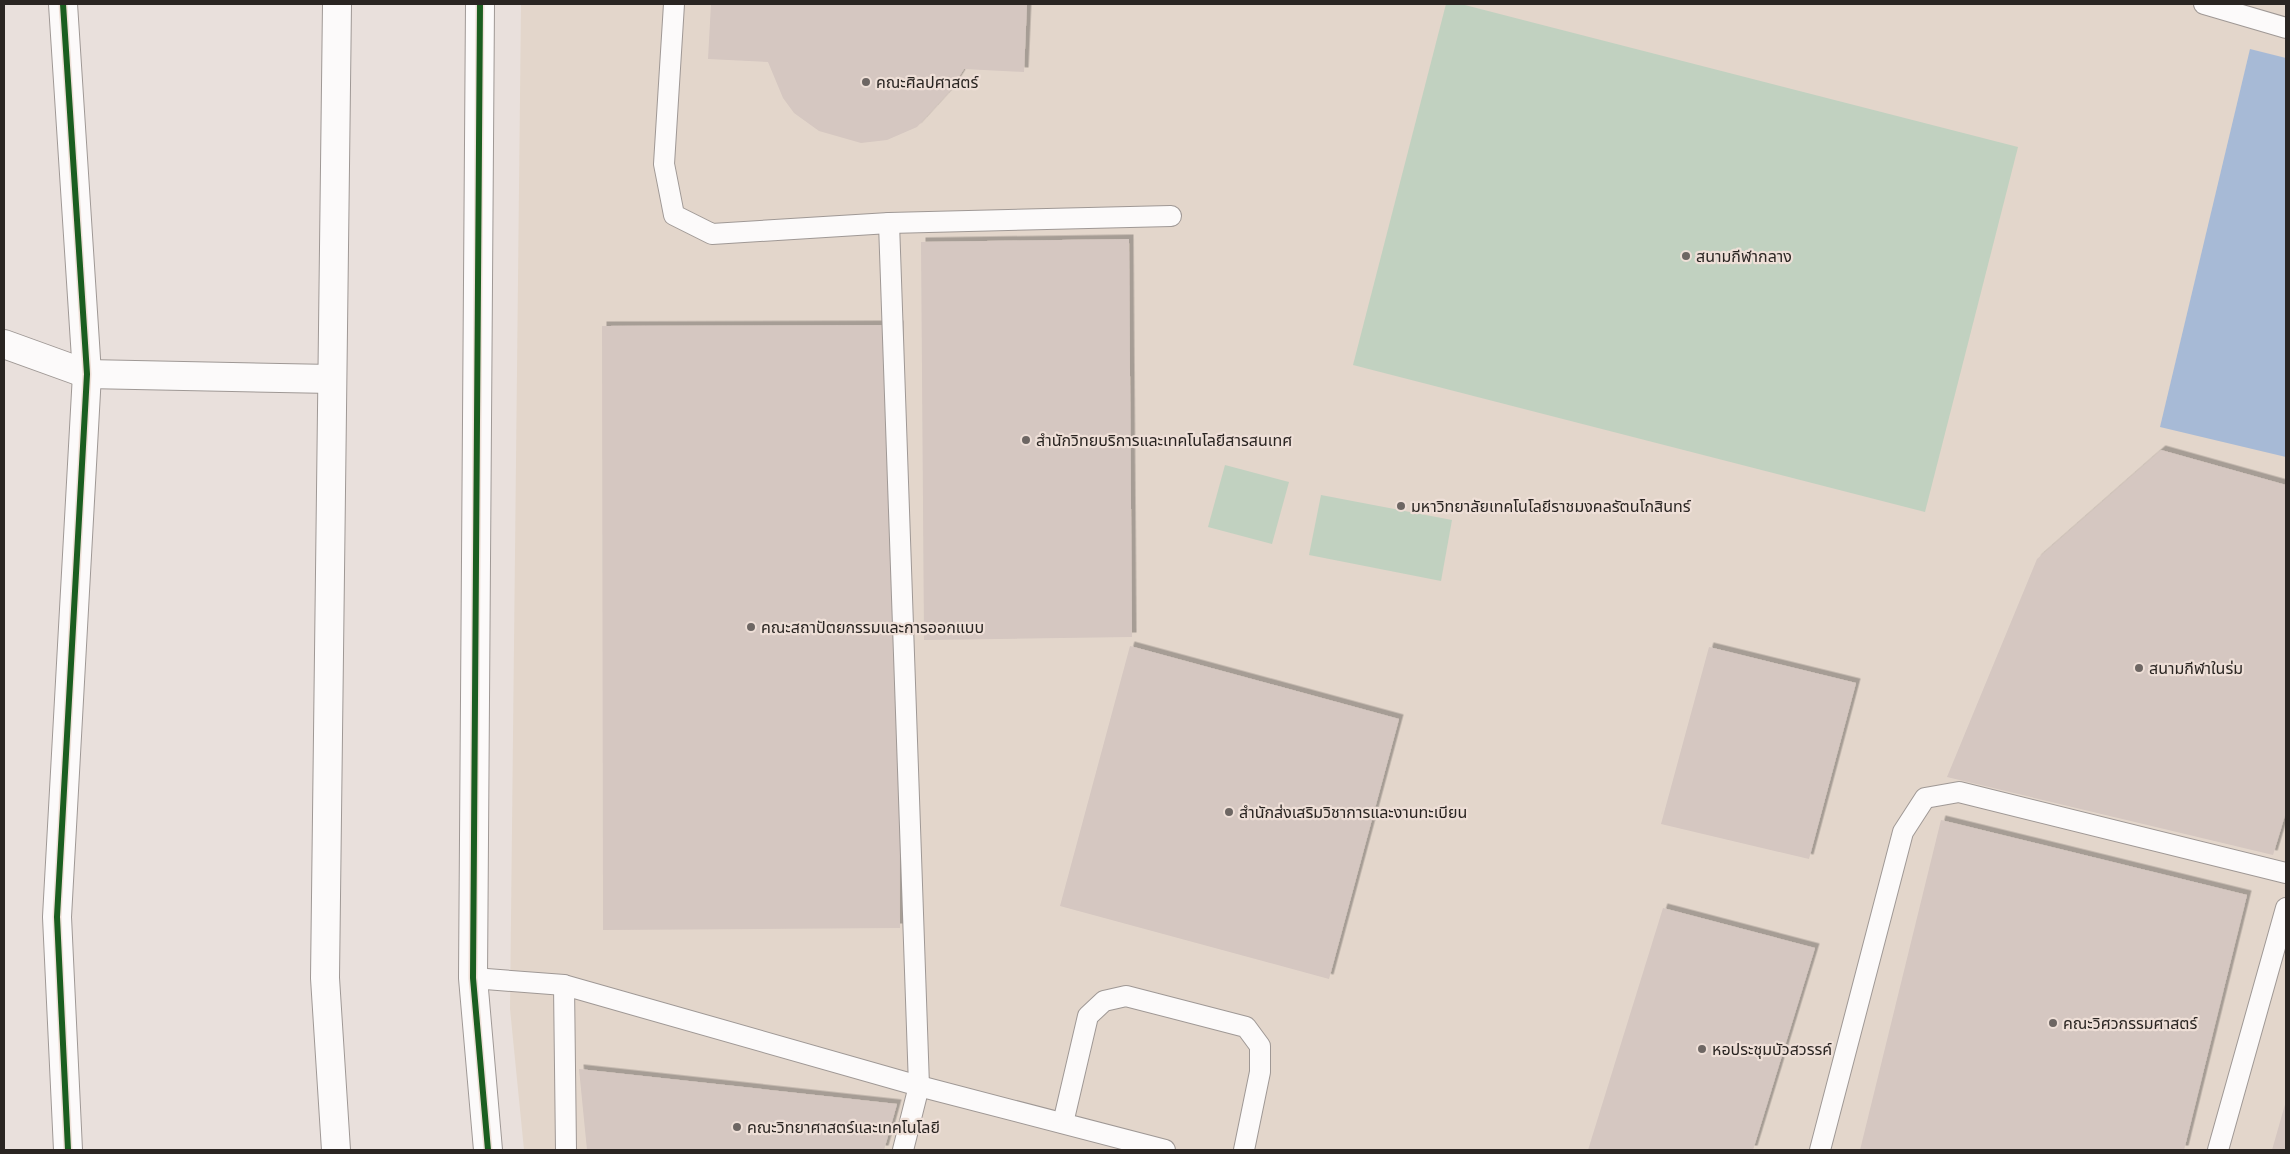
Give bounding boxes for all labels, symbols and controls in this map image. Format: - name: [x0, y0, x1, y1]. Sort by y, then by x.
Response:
- place label: คณะศิลปศาสตร์: [876, 73, 979, 92]
- marker: คณะศิลปศาสตร์: [860, 76, 872, 88]
- place label: สนามกีฬากลาง: [1696, 247, 1792, 266]
- marker: สนามกีฬากลาง: [1680, 250, 1692, 262]
- place label: สำนักวิทยบริการและเทคโนโลยีสารสนเทศ: [1036, 431, 1292, 450]
- marker: สำนักวิทยบริการและเทคโนโลยีสารสนเทศ: [1020, 434, 1032, 446]
- place label: มหาวิทยาลัยเทคโนโลยีราชมงคลรัตนโกสินทร์: [1411, 497, 1691, 516]
- marker: มหาวิทยาลัยเทคโนโลยีราชมงคลรัตนโกสินทร์: [1395, 500, 1407, 512]
- place label: คณะสถาปัตยกรรมและการออกแบบ: [761, 618, 984, 637]
- marker: คณะสถาปัตยกรรมและการออกแบบ: [745, 621, 757, 633]
- place label: สนามกีฬาในร่ม: [2149, 659, 2243, 678]
- marker: สนามกีฬาในร่ม: [2133, 662, 2145, 674]
- place label: สำนักส่งเสริมวิชาการและงานทะเบียน: [1239, 803, 1467, 822]
- marker: สำนักส่งเสริมวิชาการและงานทะเบียน: [1223, 806, 1235, 818]
- place label: คณะวิศวกรรมศาสตร์: [2063, 1014, 2198, 1033]
- marker: คณะวิศวกรรมศาสตร์: [2047, 1017, 2059, 1029]
- place label: หอประชุมบัวสวรรค์: [1712, 1040, 1832, 1059]
- marker: หอประชุมบัวสวรรค์: [1696, 1043, 1708, 1055]
- place label: คณะวิทยาศาสตร์และเทคโนโลยี: [747, 1118, 940, 1137]
- marker: คณะวิทยาศาสตร์และเทคโนโลยี: [731, 1121, 743, 1133]

